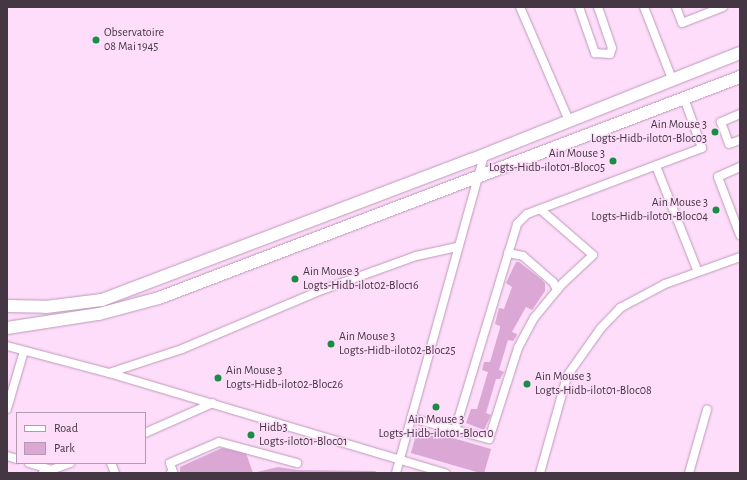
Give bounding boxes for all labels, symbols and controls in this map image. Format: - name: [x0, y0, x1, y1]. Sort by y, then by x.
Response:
- place label: Observatoire 08 Mai 1945: [104, 26, 164, 54]
- marker: Observatoire 08 Mai 1945: [91, 35, 101, 45]
- place label: Ain Mouse 3 Logts-Hidb-ilot01-Bloc03: [591, 118, 707, 146]
- marker: Ain Mouse 3 Logts-Hidb-ilot01-Bloc03: [710, 127, 720, 137]
- place label: Ain Mouse 3 Logts-Hidb-ilot01-Bloc05: [489, 147, 605, 175]
- marker: Ain Mouse 3 Logts-Hidb-ilot01-Bloc05: [608, 156, 618, 166]
- place label: Ain Mouse 3 Logts-Hidb-ilot01-Bloc04: [591, 196, 708, 224]
- marker: Ain Mouse 3 Logts-Hidb-ilot01-Bloc04: [711, 205, 721, 215]
- place label: Ain Mouse 3 Logts-Hidb-ilot02-Bloc16: [303, 265, 419, 293]
- marker: Ain Mouse 3 Logts-Hidb-ilot02-Bloc16: [290, 274, 300, 284]
- place label: Ain Mouse 3 Logts-Hidb-ilot02-Bloc25: [339, 330, 455, 358]
- marker: Ain Mouse 3 Logts-Hidb-ilot02-Bloc25: [326, 339, 336, 349]
- place label: Ain Mouse 3 Logts-Hidb-ilot02-Bloc26: [226, 364, 343, 392]
- place label: Ain Mouse 3 Logts-Hidb-ilot01-Bloc08: [535, 370, 652, 398]
- marker: Ain Mouse 3 Logts-Hidb-ilot02-Bloc26: [213, 373, 223, 383]
- marker: Ain Mouse 3 Logts-Hidb-ilot01-Bloc08: [522, 379, 532, 389]
- marker: Ain Mouse 3 Logts-Hidb-ilot01-Bloc10: [431, 402, 441, 412]
- legend: [16, 412, 146, 464]
- place label: Ain Mouse 3 Logts-Hidb-ilot01-Bloc10: [378, 413, 494, 441]
- place label: Hidb3 Logts-ilot01-Bloc01: [259, 421, 347, 449]
- text: Road: [54, 422, 78, 434]
- marker: Hidb3 Logts-ilot01-Bloc01: [246, 430, 256, 440]
- text: Park: [54, 442, 75, 454]

